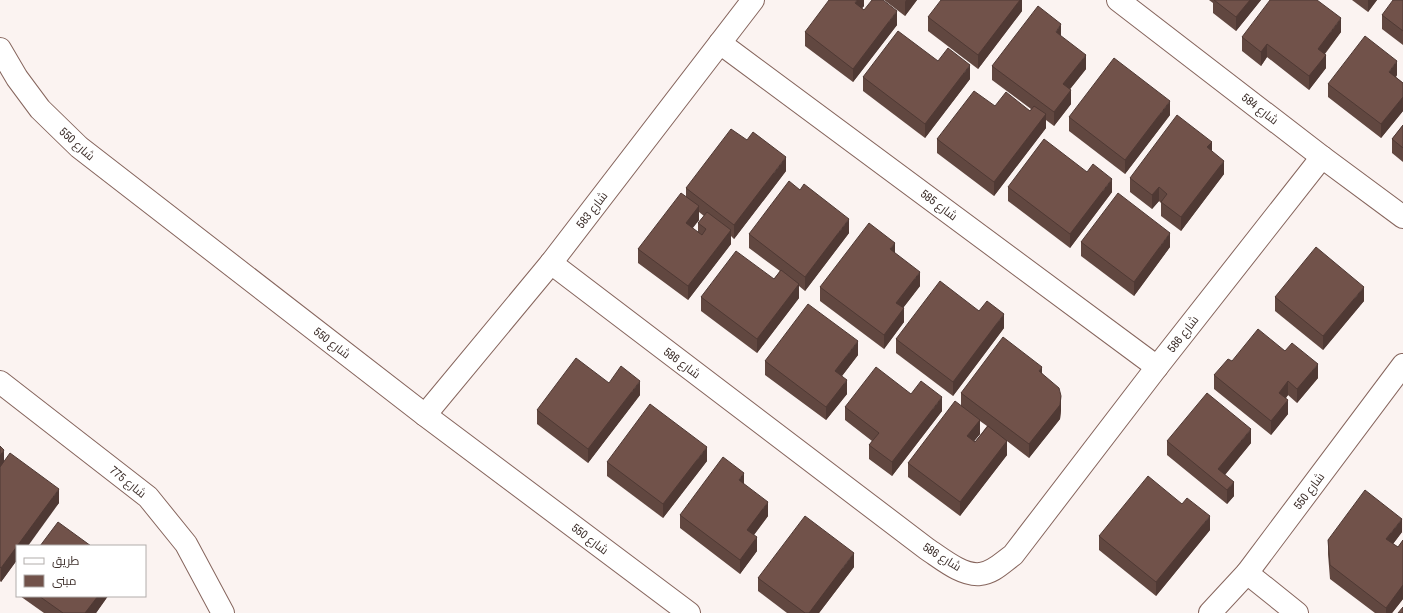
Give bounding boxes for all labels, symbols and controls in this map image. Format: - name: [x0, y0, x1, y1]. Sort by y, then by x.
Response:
- street label: شارع 584: [1238, 90, 1282, 128]
- street label: شارع 550: [56, 124, 98, 164]
- street label: شارع 585: [917, 186, 961, 224]
- street label: شارع 583: [573, 188, 611, 232]
- street label: شارع 586: [1164, 312, 1202, 356]
- street label: شارع 550: [310, 324, 354, 362]
- street label: شارع 586: [660, 344, 704, 382]
- street label: شارع 775: [106, 462, 150, 502]
- street label: شارع 550: [1290, 469, 1328, 513]
- street label: شارع 550: [568, 520, 612, 558]
- street label: شارع 586: [920, 539, 964, 575]
- legend: [16, 545, 146, 597]
- text: طريق: [52, 553, 80, 569]
- text: مبنى: [52, 573, 77, 589]

